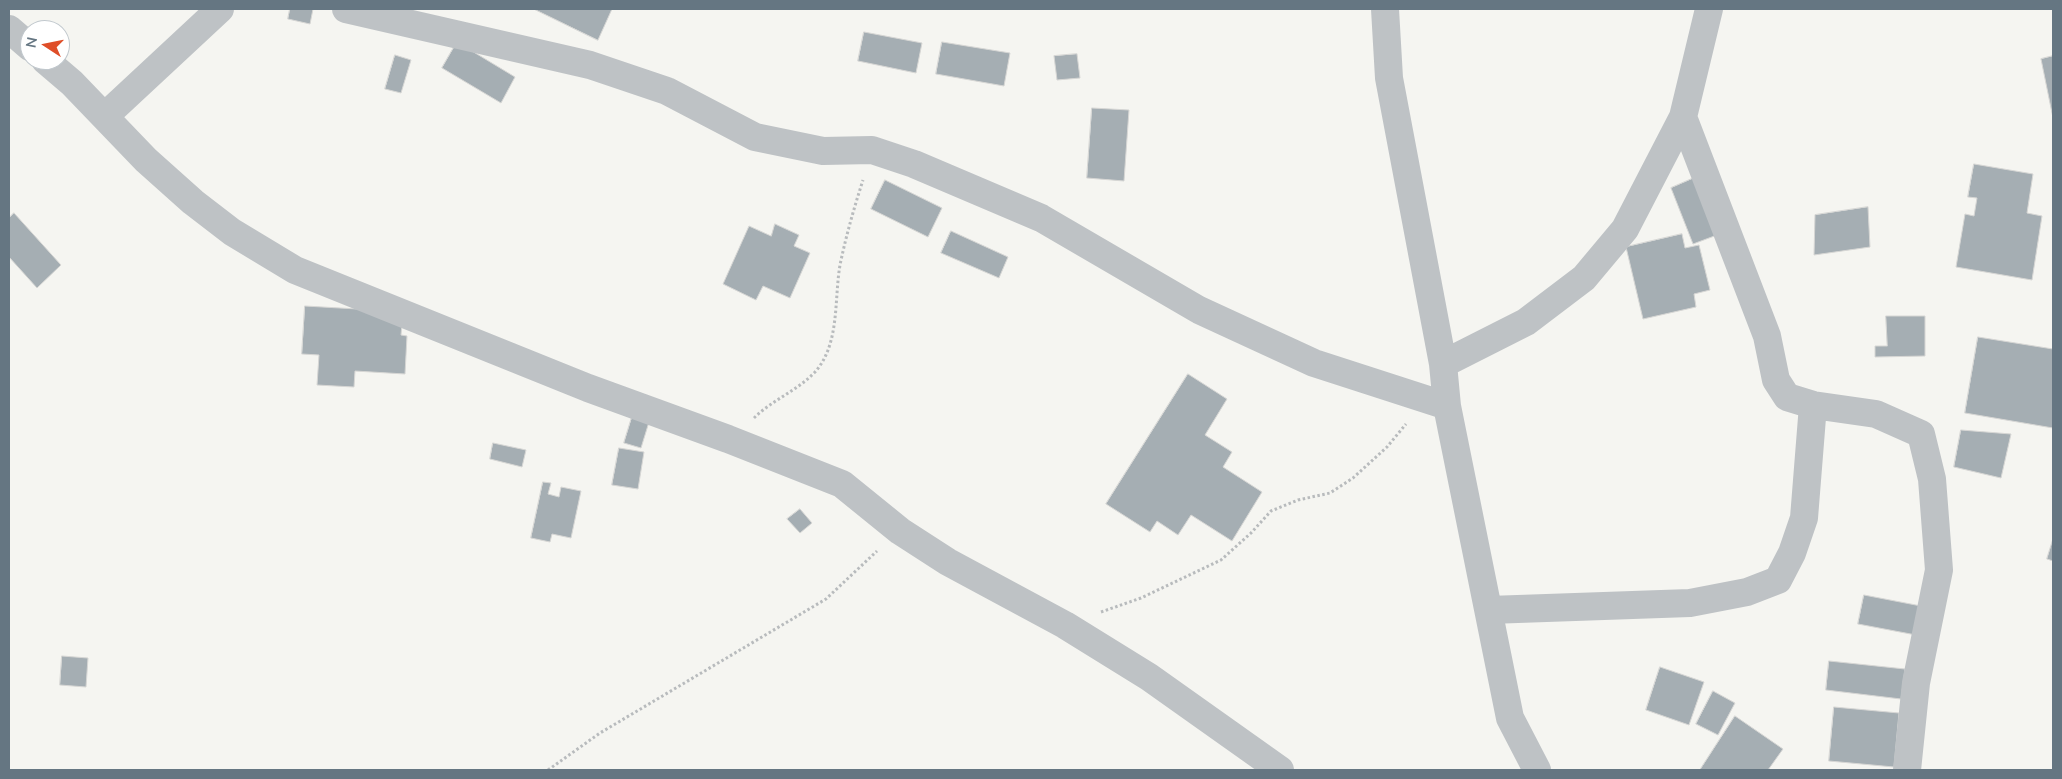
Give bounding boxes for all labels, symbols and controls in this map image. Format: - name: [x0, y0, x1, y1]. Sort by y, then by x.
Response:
- north arrow: [20, 20, 70, 70]
- text: N: [21, 35, 41, 49]

